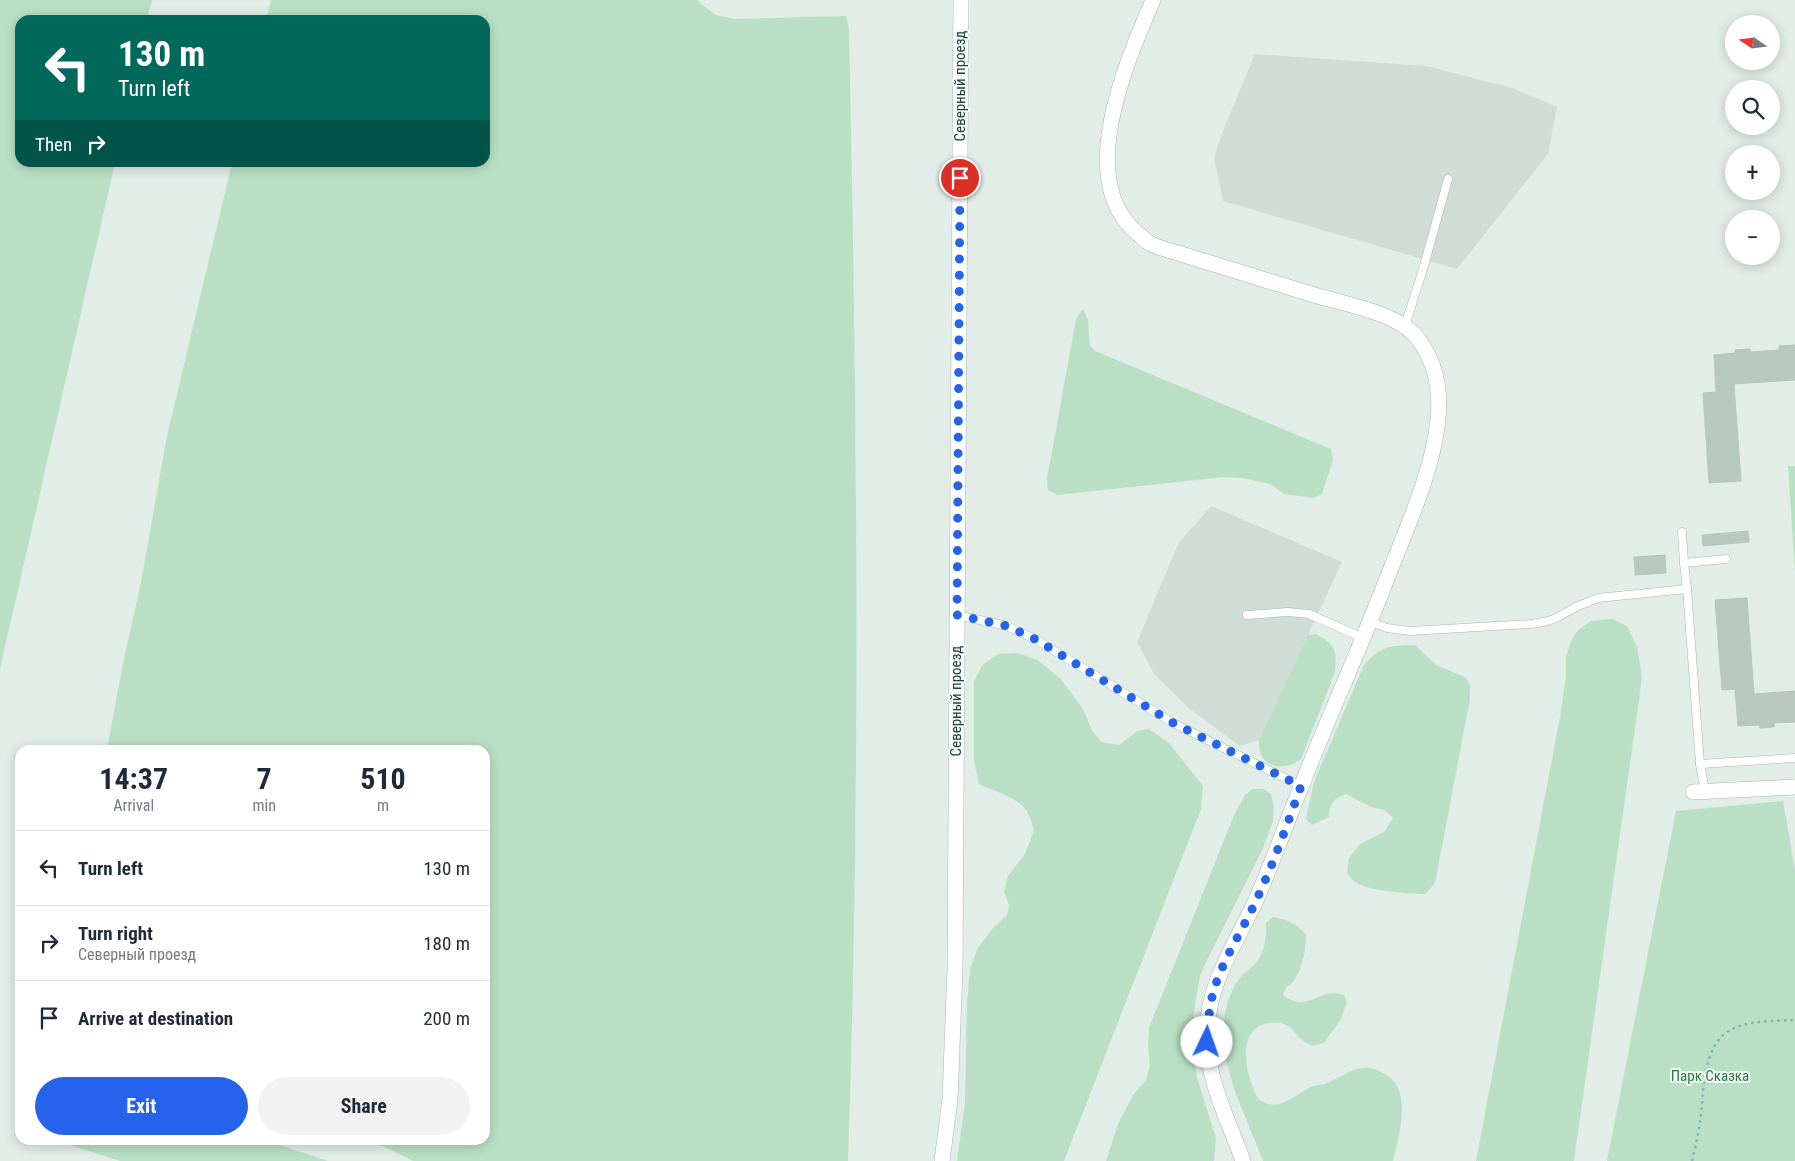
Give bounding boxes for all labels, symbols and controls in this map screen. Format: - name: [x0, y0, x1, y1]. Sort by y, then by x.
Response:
- north arrow: [1725, 15, 1780, 70]
- map controls: [1725, 15, 1780, 265]
- street label: Северный проезд: [951, 31, 969, 141]
- text: 130 m: [118, 34, 205, 75]
- icon: left: [35, 35, 100, 100]
- text: Turn left: [118, 76, 190, 101]
- button: search: [1725, 80, 1780, 135]
- icon: right: [82, 130, 110, 158]
- text: Then: [35, 133, 72, 156]
- button: +: [1725, 145, 1780, 200]
- pin: [939, 157, 981, 199]
- icon: arrive: [946, 164, 974, 192]
- button: −: [1725, 210, 1780, 265]
- street label: Северный проезд: [947, 646, 965, 756]
- text: 14:37: [99, 761, 168, 796]
- text: 7: [257, 761, 272, 796]
- text: 510: [360, 761, 406, 796]
- text: Arrival: [113, 796, 154, 815]
- text: min: [252, 796, 276, 815]
- text: m: [377, 796, 389, 815]
- icon: left: [35, 854, 63, 882]
- text: Turn left: [78, 857, 143, 880]
- text: 130 m: [423, 857, 470, 880]
- text: Turn right: [78, 922, 153, 945]
- icon: right: [35, 929, 63, 957]
- text: 180 m: [423, 932, 470, 955]
- text: Северный проезд: [78, 945, 196, 964]
- icon: arrive: [35, 1004, 63, 1032]
- text: Arrive at destination: [78, 1007, 233, 1030]
- text: 200 m: [423, 1007, 470, 1030]
- position arrow: [1180, 1015, 1232, 1067]
- park label: Парк Сказка: [1671, 1067, 1749, 1085]
- button: Exit: [35, 1077, 248, 1135]
- button: Share: [258, 1077, 470, 1135]

